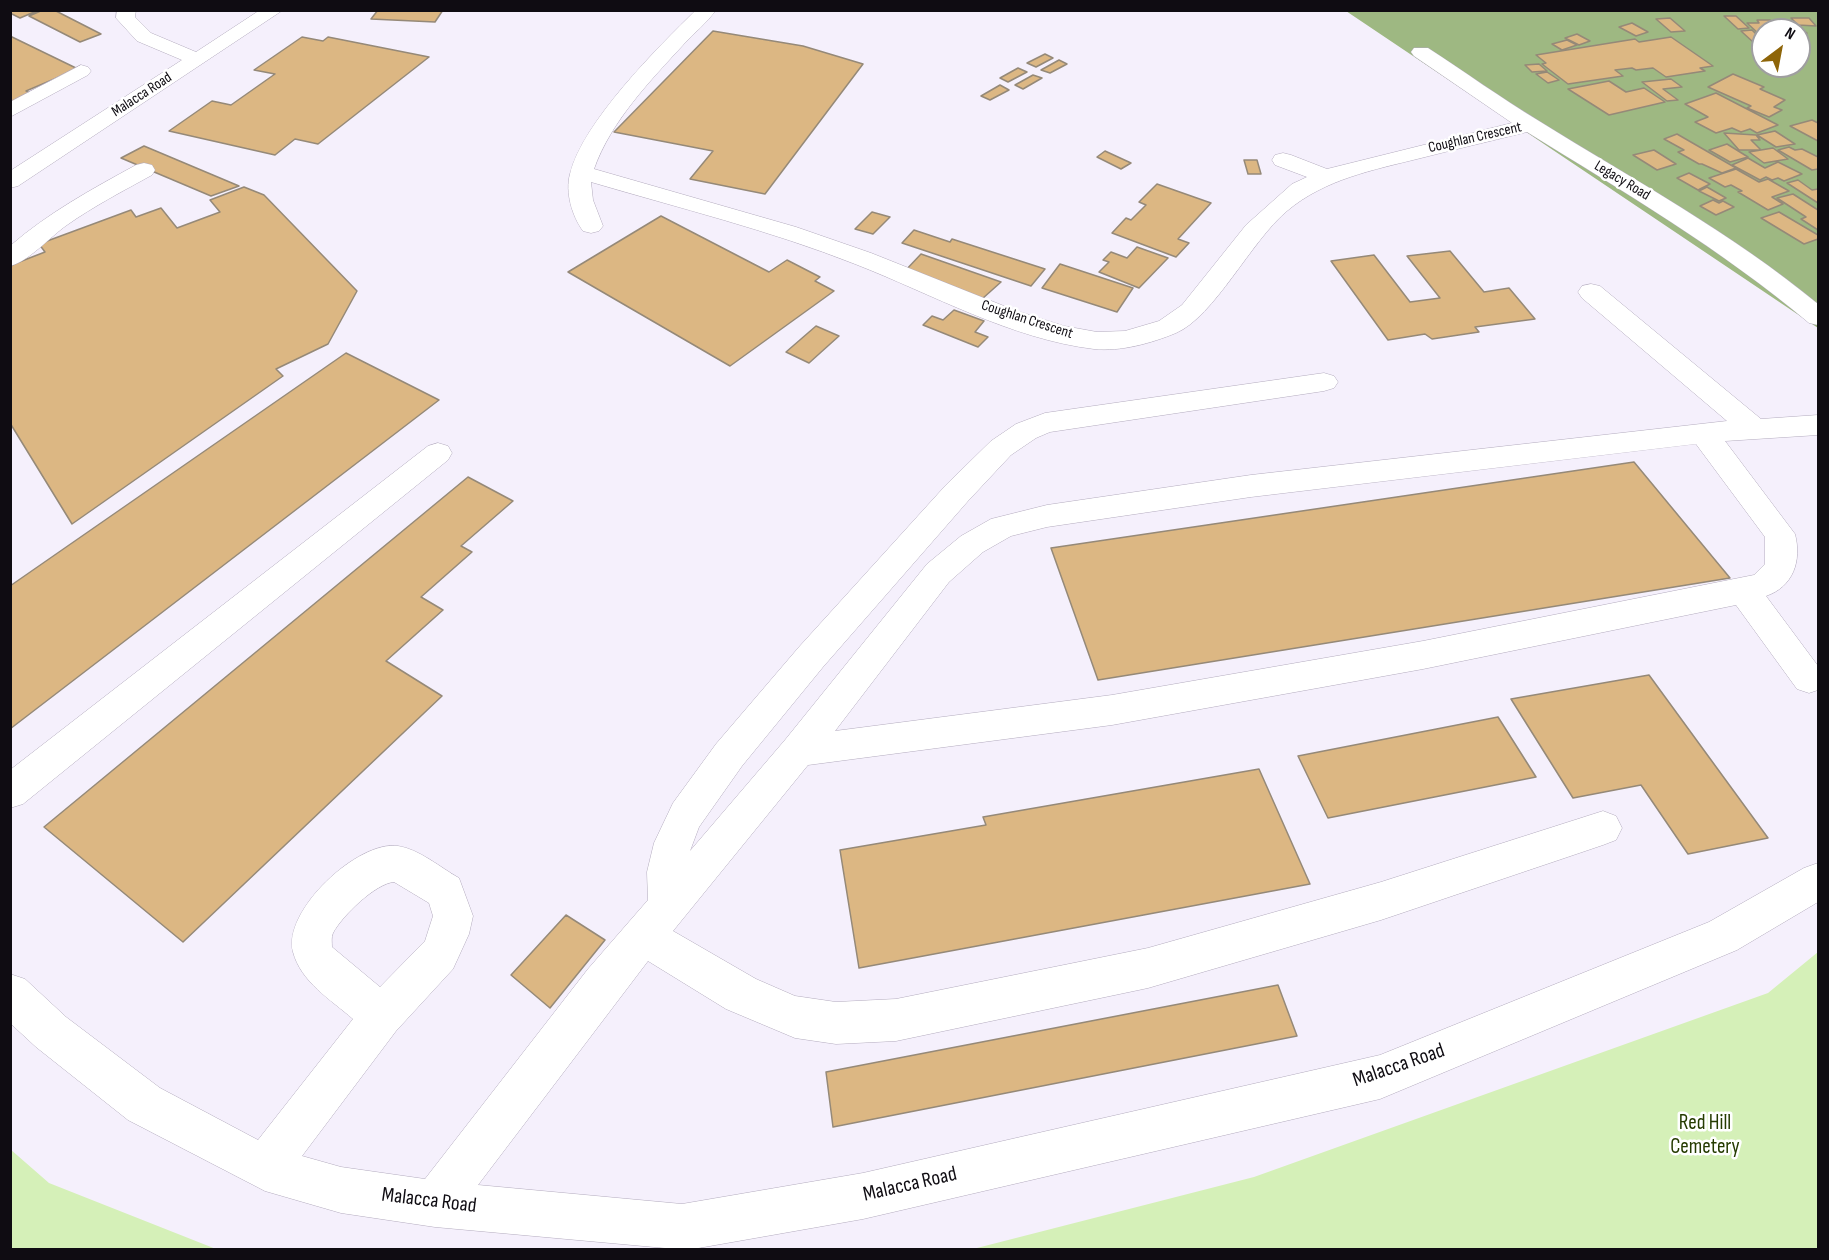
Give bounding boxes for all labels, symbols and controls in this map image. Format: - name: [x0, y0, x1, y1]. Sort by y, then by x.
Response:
- north arrow: [1751, 18, 1811, 78]
- text: N: [1781, 24, 1798, 44]
- street label: Malacca Road: [109, 69, 175, 121]
- street label: Coughlan Crescent: [1427, 119, 1523, 157]
- street label: Legacy Road: [1591, 157, 1653, 205]
- street label: Coughlan Crescent: [979, 297, 1075, 343]
- street label: Malacca Road: [1350, 1039, 1448, 1093]
- park label: Red Hill Cemetery: [1670, 1111, 1740, 1161]
- street label: Malacca Road: [861, 1162, 959, 1208]
- street label: Malacca Road: [380, 1183, 478, 1219]

